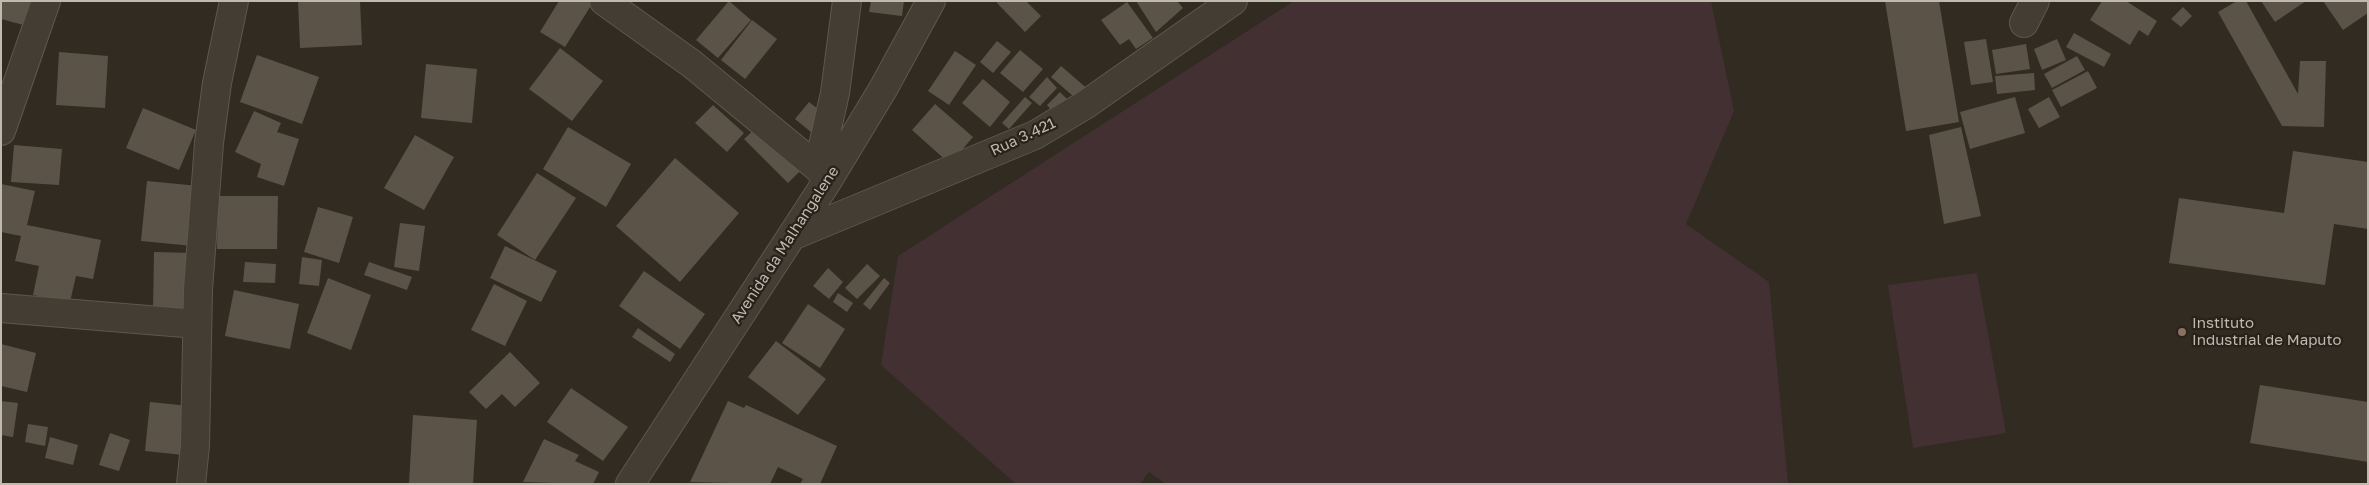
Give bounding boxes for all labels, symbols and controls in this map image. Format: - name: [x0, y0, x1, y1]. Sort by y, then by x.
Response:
- street label: Rua 3.421: [988, 114, 1058, 160]
- street label: Avenida da Malhangalene: [727, 163, 843, 327]
- place label: Instituto Industrial de Maputo: [2192, 314, 2341, 349]
- marker: Instituto Industrial de Maputo: [2176, 326, 2188, 338]

